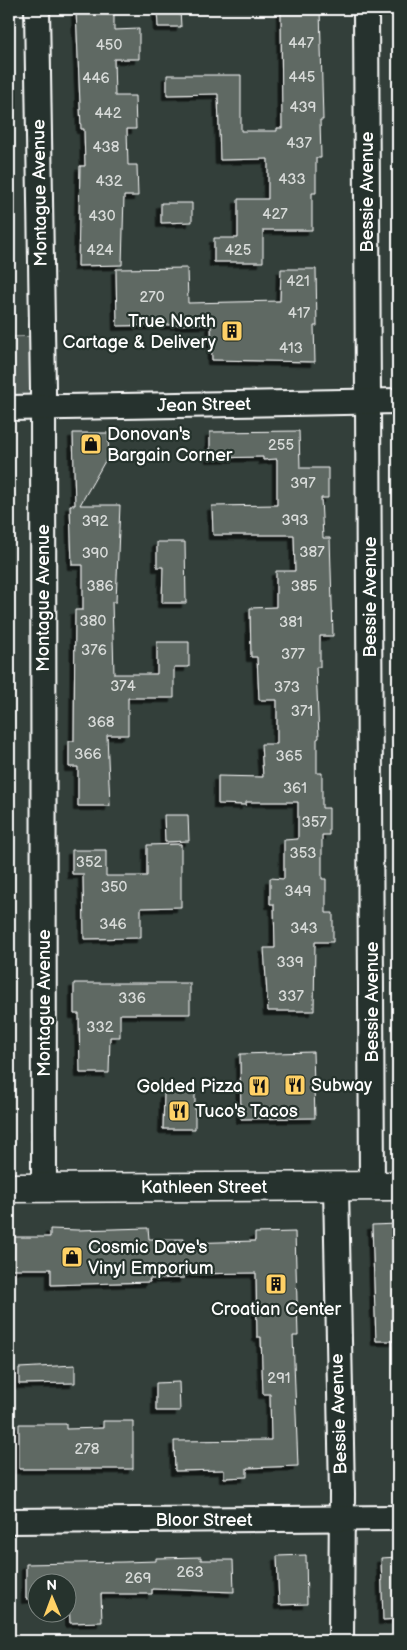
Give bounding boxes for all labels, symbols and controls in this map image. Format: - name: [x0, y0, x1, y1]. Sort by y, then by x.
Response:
- house number: 447: [288, 34, 314, 53]
- house number: 450: [96, 36, 122, 55]
- house number: 445: [289, 68, 315, 87]
- house number: 446: [82, 69, 110, 88]
- house number: 439: [289, 98, 317, 117]
- house number: 442: [94, 104, 122, 123]
- street label: Montague Avenue: [28, 119, 52, 267]
- street label: Bessie Avenue: [357, 131, 378, 252]
- house number: 437: [286, 134, 313, 153]
- house number: 438: [92, 138, 120, 157]
- house number: 433: [278, 170, 306, 189]
- house number: 432: [95, 172, 123, 191]
- house number: 427: [262, 205, 288, 224]
- house number: 430: [88, 207, 116, 226]
- house number: 424: [87, 241, 113, 260]
- house number: 425: [225, 241, 251, 260]
- house number: 421: [286, 272, 310, 291]
- house number: 270: [139, 288, 165, 307]
- house number: 417: [288, 304, 311, 323]
- place label: True North Cartage & Delivery: [63, 311, 217, 353]
- building icon: True North Cartage & Delivery: [220, 319, 244, 343]
- house number: 413: [279, 339, 303, 358]
- street label: Jean Street: [157, 394, 252, 416]
- place label: Donovan's Bargain Corner: [107, 424, 233, 466]
- shop icon: Donovan's Bargain Corner: [79, 432, 103, 456]
- house number: 255: [268, 436, 294, 455]
- house number: 397: [290, 474, 316, 493]
- house number: 393: [281, 511, 309, 530]
- house number: 392: [82, 512, 109, 531]
- street label: Montague Avenue: [33, 524, 54, 672]
- street label: Bessie Avenue: [360, 536, 381, 657]
- house number: 387: [299, 543, 325, 562]
- house number: 390: [82, 544, 109, 563]
- house number: 386: [86, 577, 114, 596]
- house number: 385: [291, 577, 317, 596]
- house number: 380: [80, 612, 107, 631]
- house number: 381: [279, 613, 303, 632]
- house number: 376: [81, 641, 107, 660]
- house number: 377: [281, 645, 306, 664]
- house number: 374: [110, 677, 136, 696]
- house number: 373: [274, 678, 300, 697]
- house number: 371: [291, 702, 313, 721]
- house number: 368: [87, 713, 115, 732]
- house number: 366: [74, 745, 102, 764]
- house number: 365: [276, 747, 303, 766]
- house number: 361: [283, 779, 307, 798]
- house number: 357: [301, 813, 327, 832]
- house number: 353: [289, 844, 317, 863]
- house number: 352: [76, 853, 102, 872]
- house number: 350: [101, 878, 127, 897]
- house number: 349: [284, 882, 312, 901]
- house number: 346: [99, 915, 127, 934]
- house number: 343: [290, 919, 318, 938]
- street label: Montague Avenue: [34, 929, 55, 1077]
- street label: Bessie Avenue: [362, 941, 383, 1062]
- house number: 339: [276, 953, 304, 972]
- house number: 337: [278, 987, 305, 1006]
- house number: 336: [118, 989, 146, 1008]
- house number: 332: [86, 1018, 114, 1037]
- restaurant icon: Subway: [283, 1073, 307, 1097]
- restaurant icon: Golded Pizza: [247, 1074, 271, 1098]
- place label: Subway: [311, 1075, 373, 1096]
- place label: Golded Pizza: [137, 1076, 243, 1097]
- restaurant icon: Tuco's Tacos: [167, 1099, 191, 1123]
- place label: Tuco's Tacos: [195, 1101, 298, 1122]
- street label: Kathleen Street: [141, 1177, 268, 1198]
- place label: Cosmic Dave's Vinyl Emporium: [88, 1237, 214, 1279]
- shop icon: Cosmic Dave's Vinyl Emporium: [60, 1245, 84, 1269]
- building icon: Croatian Center: [264, 1272, 288, 1296]
- place label: Croatian Center: [211, 1299, 342, 1320]
- street label: Bessie Avenue: [326, 1353, 352, 1475]
- house number: 291: [267, 1369, 291, 1388]
- house number: 278: [75, 1440, 100, 1459]
- street label: Bloor Street: [155, 1510, 253, 1531]
- house number: 263: [176, 1563, 204, 1582]
- house number: 269: [125, 1569, 151, 1588]
- north arrow: [28, 1572, 78, 1622]
- text: N: [46, 1577, 57, 1594]

